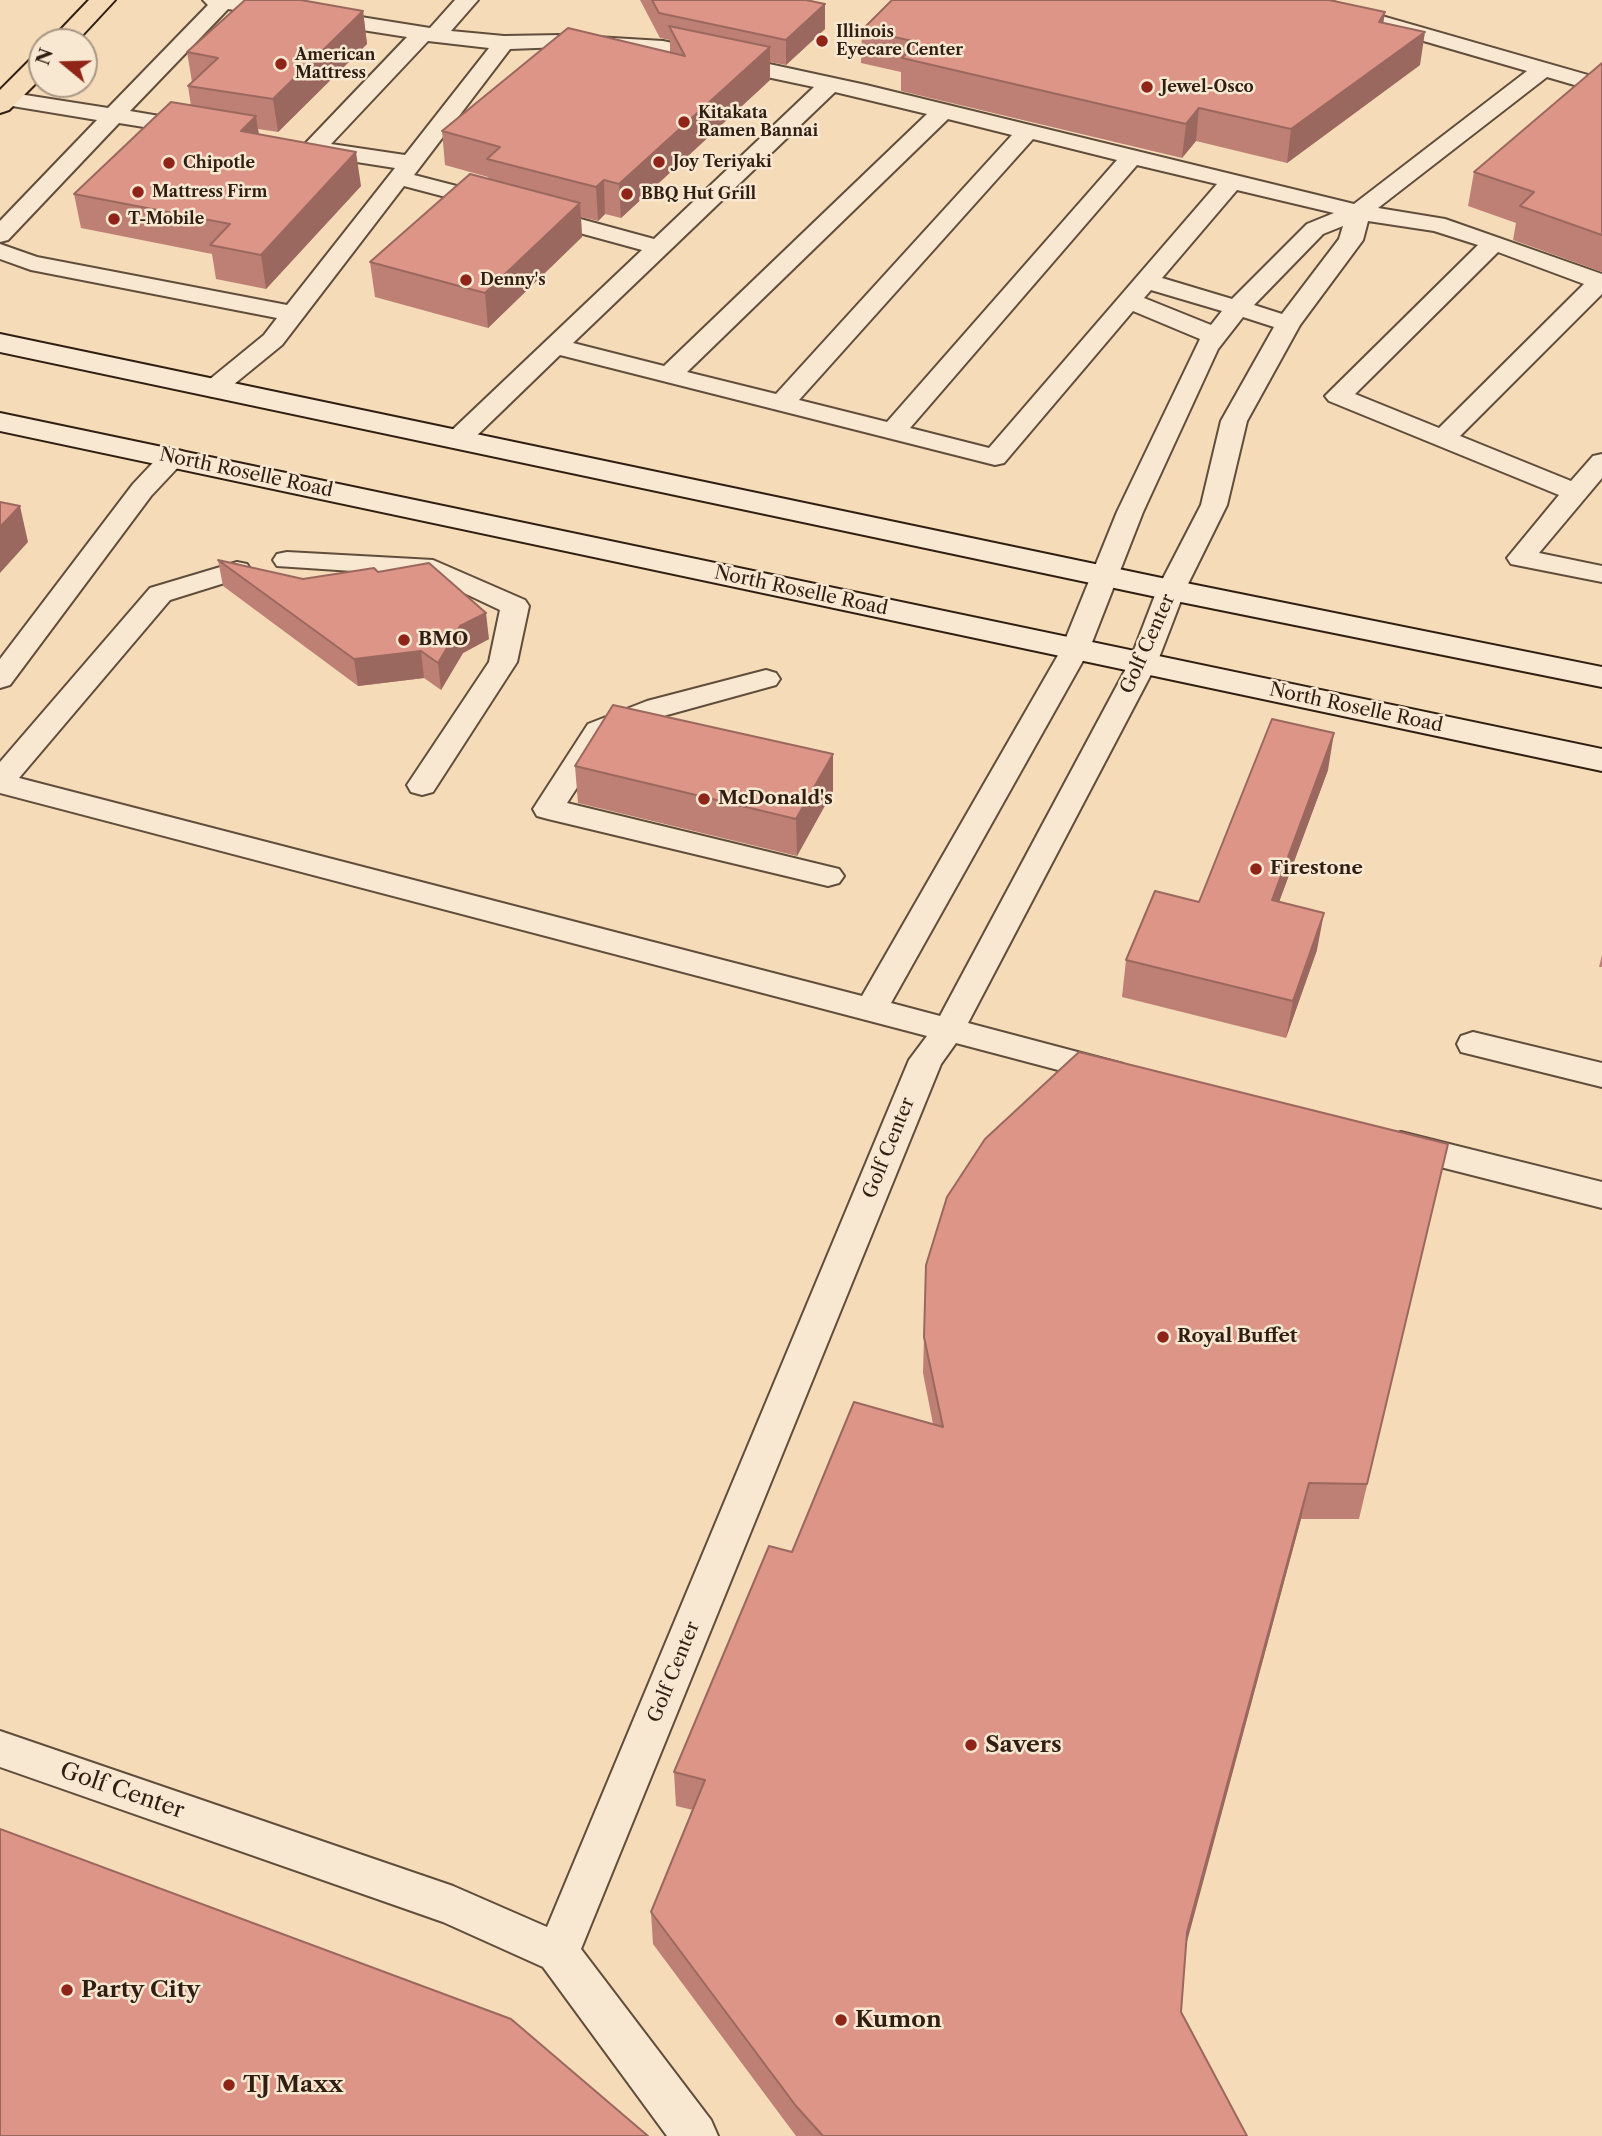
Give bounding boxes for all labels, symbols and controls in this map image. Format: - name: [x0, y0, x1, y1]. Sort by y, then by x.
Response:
- place label: Illinois Eyecare Center: [836, 22, 963, 60]
- north arrow: [28, 28, 98, 98]
- marker: Illinois Eyecare Center: [814, 33, 830, 49]
- text: N: [31, 45, 58, 68]
- place label: American Mattress: [295, 45, 375, 83]
- marker: American Mattress: [273, 56, 289, 72]
- place label: Jewel-Osco: [1161, 77, 1254, 97]
- marker: Jewel-Osco: [1139, 79, 1155, 95]
- place label: Kitakata Ramen Bannai: [698, 103, 818, 141]
- marker: Kitakata Ramen Bannai: [676, 114, 692, 130]
- place label: Joy Teriyaki: [673, 152, 772, 172]
- place label: Chipotle: [183, 153, 255, 173]
- marker: Joy Teriyaki: [651, 154, 667, 170]
- marker: Chipotle: [161, 155, 177, 171]
- place label: Mattress Firm: [152, 182, 267, 202]
- marker: Mattress Firm: [130, 184, 146, 200]
- place label: BBQ Hut Grill: [641, 184, 756, 204]
- marker: BBQ Hut Grill: [619, 186, 635, 202]
- place label: T-Mobile: [128, 209, 204, 229]
- marker: T-Mobile: [106, 211, 122, 227]
- place label: Denny's: [480, 270, 546, 290]
- marker: Denny's: [458, 272, 474, 288]
- street label: North Roselle Road: [157, 443, 335, 503]
- street label: North Roselle Road: [712, 561, 890, 621]
- street label: Golf Center: [1116, 590, 1180, 698]
- place label: BMO: [418, 629, 468, 651]
- marker: BMO: [396, 632, 412, 648]
- street label: North Roselle Road: [1267, 678, 1445, 738]
- place label: McDonald's: [718, 788, 833, 810]
- marker: McDonald's: [696, 791, 712, 807]
- place label: Firestone: [1270, 858, 1363, 880]
- marker: Firestone: [1248, 861, 1264, 877]
- street label: Golf Center: [858, 1094, 920, 1202]
- place label: Royal Buffet: [1177, 1326, 1297, 1348]
- marker: Royal Buffet: [1155, 1329, 1171, 1345]
- street label: Golf Center: [643, 1618, 705, 1726]
- place label: Savers: [985, 1731, 1062, 1759]
- marker: Savers: [963, 1737, 979, 1753]
- street label: Golf Center: [56, 1757, 188, 1825]
- place label: Party City: [81, 1976, 200, 2004]
- marker: Party City: [59, 1982, 75, 1998]
- place label: Kumon: [855, 2006, 942, 2034]
- marker: Kumon: [833, 2012, 849, 2028]
- place label: TJ Maxx: [243, 2071, 343, 2099]
- marker: TJ Maxx: [221, 2077, 237, 2093]

